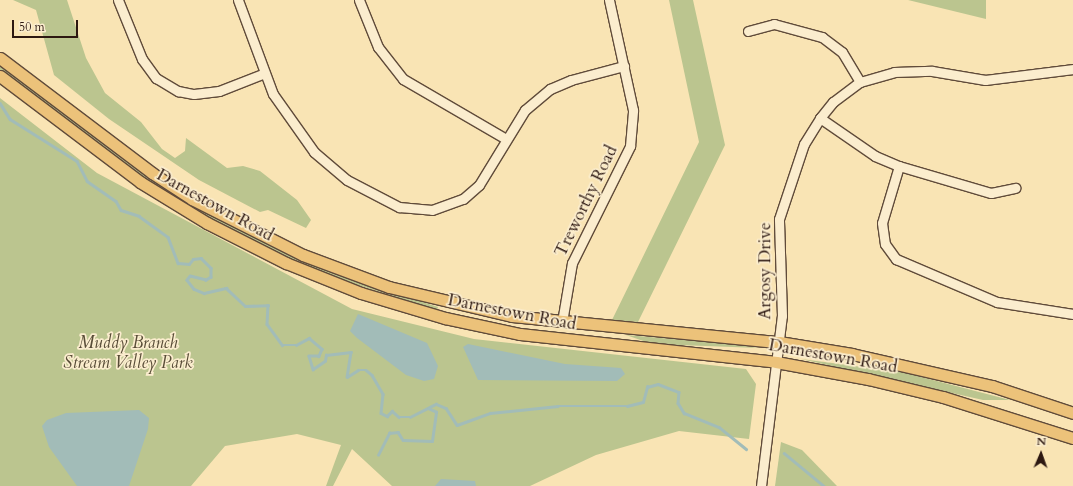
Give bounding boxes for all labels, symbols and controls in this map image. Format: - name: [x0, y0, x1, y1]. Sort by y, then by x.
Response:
- scale bar: [14, 12, 80, 38]
- text: 50 m: [19, 19, 45, 35]
- street label: Treworthy Road: [550, 142, 622, 260]
- street label: Darnestown Road: [153, 165, 277, 245]
- street label: Argosy Drive: [755, 222, 775, 320]
- street label: Darnestown Road: [446, 290, 578, 334]
- park label: Muddy Branch Stream Valley Park: [63, 333, 193, 373]
- street label: Darnestown Road: [767, 335, 899, 377]
- north arrow: [1021, 434, 1061, 474]
- text: N: [1036, 434, 1046, 449]

